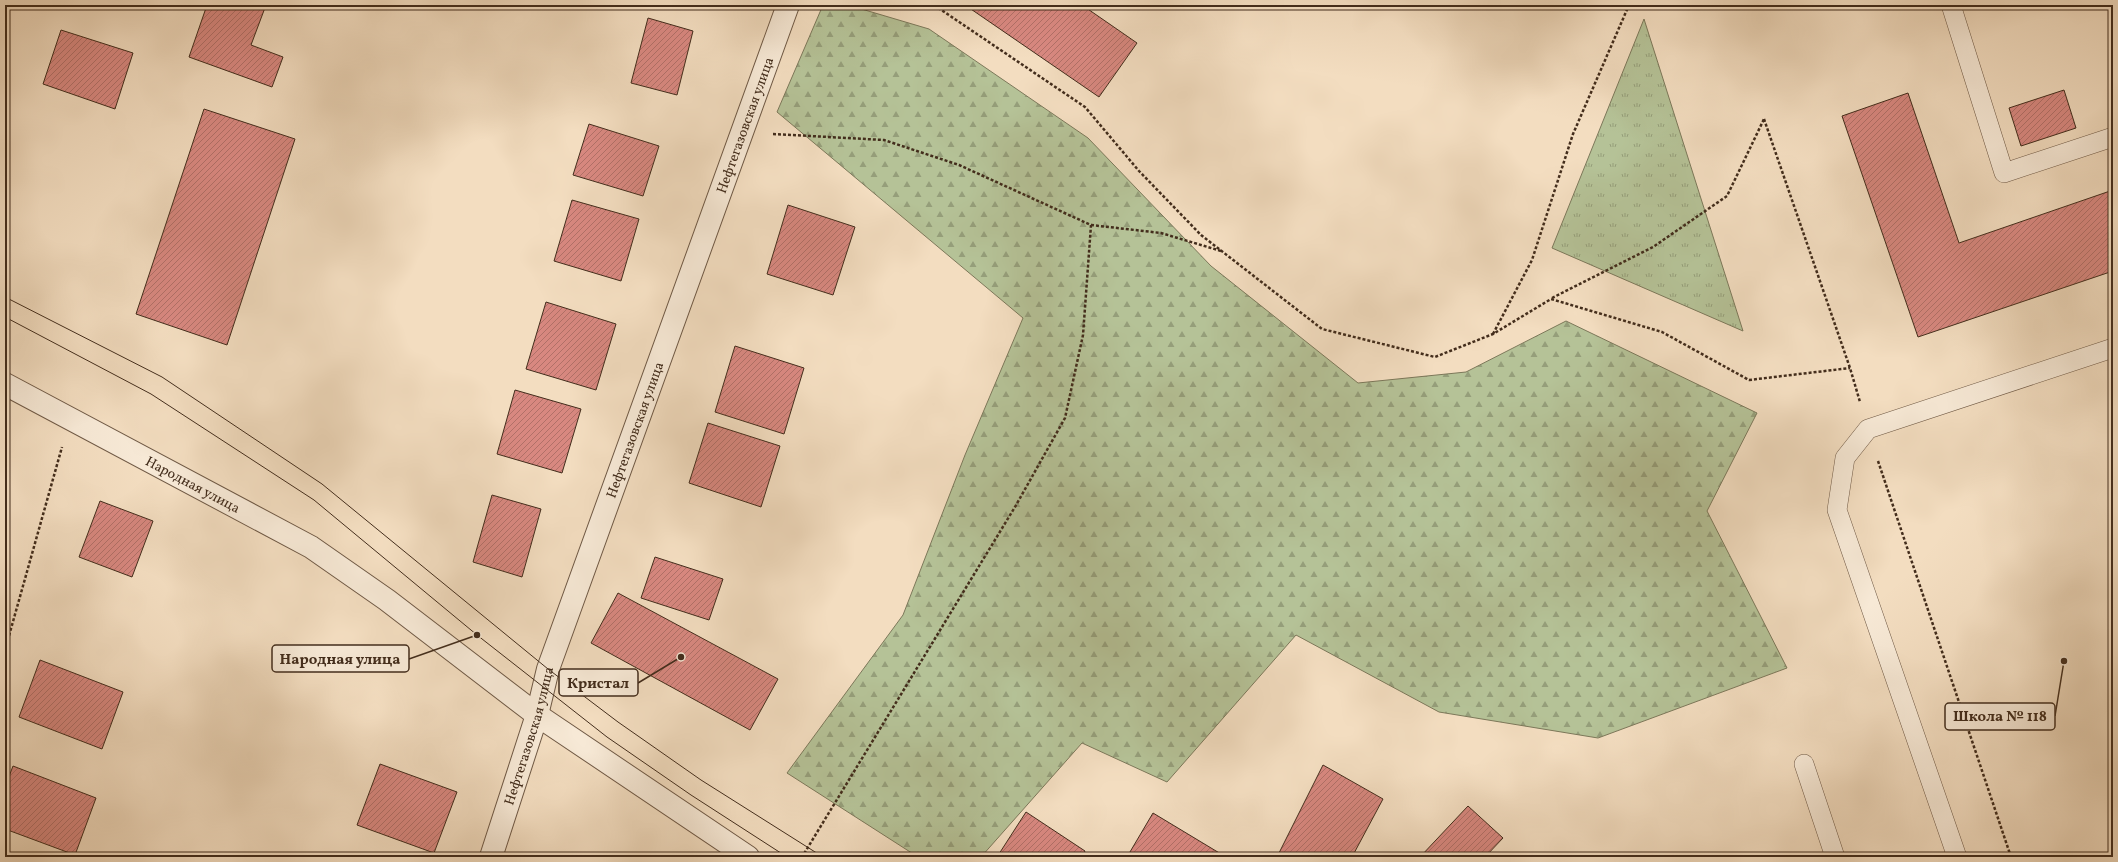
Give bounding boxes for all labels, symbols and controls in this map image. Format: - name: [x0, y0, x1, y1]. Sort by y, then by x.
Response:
- street label: Нефтегазовская улица: [713, 55, 779, 196]
- street label: Нефтегазовская улица: [603, 359, 669, 501]
- street label: Народная улица: [142, 452, 243, 518]
- callout: Народная улица: [272, 645, 409, 672]
- text: Народная улица: [280, 650, 400, 671]
- street label: Нефтегазовская улица: [500, 665, 559, 808]
- callout: Кристал: [559, 669, 638, 696]
- text: Кристал: [567, 674, 629, 695]
- callout: Школа № 118: [1945, 703, 2055, 730]
- text: Школа № 118: [1953, 707, 2047, 728]

